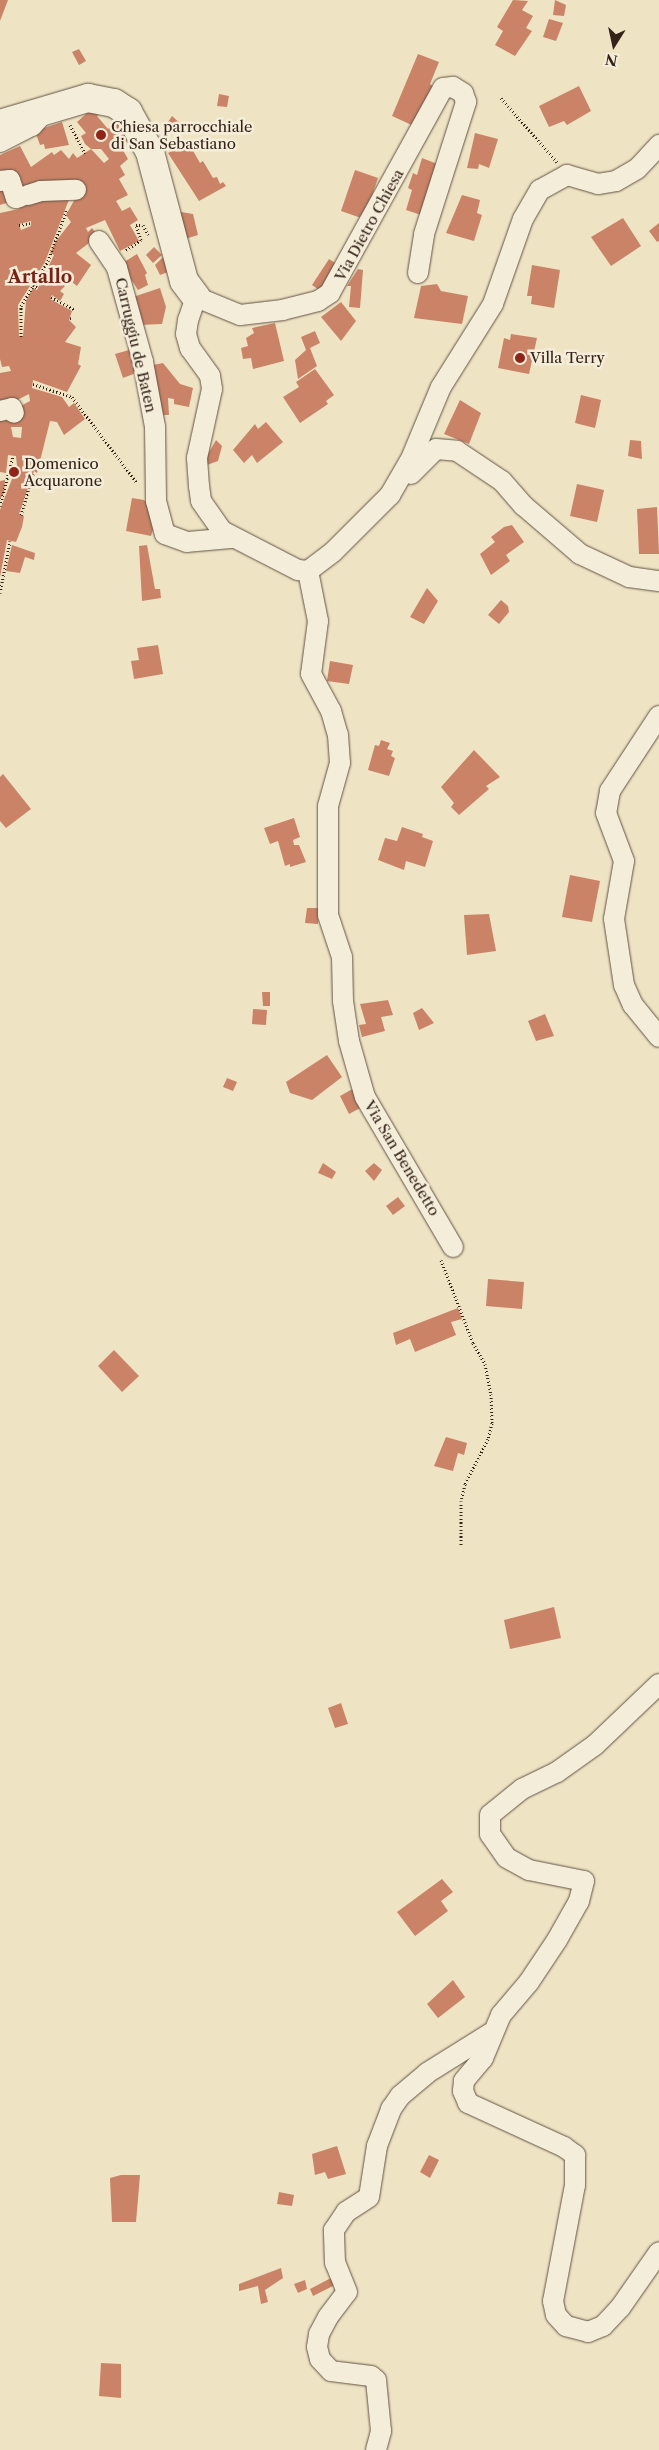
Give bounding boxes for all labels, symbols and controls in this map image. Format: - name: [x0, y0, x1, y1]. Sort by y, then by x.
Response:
- north arrow: [589, 20, 639, 70]
- text: N: [604, 50, 619, 70]
- place label: Chiesa parrocchiale di San Sebastiano: [111, 117, 253, 152]
- marker: Chiesa parrocchiale di San Sebastiano: [95, 129, 107, 141]
- street label: Via Dietro Chiesa: [331, 166, 407, 284]
- district label: Artallo: [8, 266, 72, 288]
- street label: Carruggiu de Baten: [112, 276, 160, 414]
- place label: Villa Terry: [530, 349, 605, 367]
- marker: Villa Terry: [514, 352, 526, 364]
- place label: Domenico Acquarone: [24, 454, 102, 489]
- marker: Domenico Acquarone: [8, 466, 20, 478]
- street label: Via San Benedetto: [360, 1097, 444, 1219]

